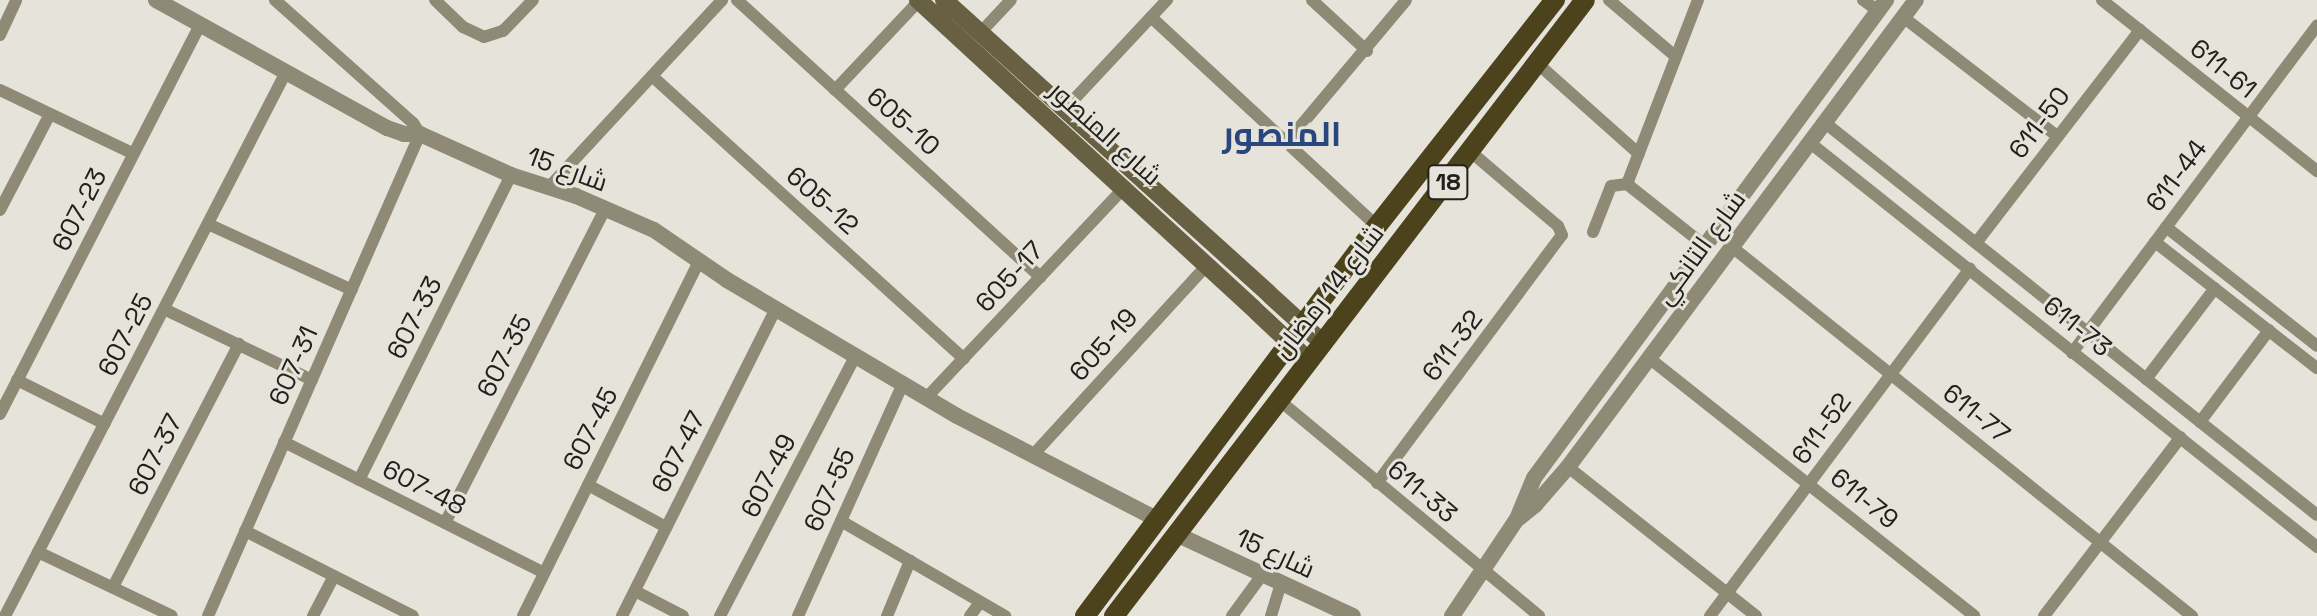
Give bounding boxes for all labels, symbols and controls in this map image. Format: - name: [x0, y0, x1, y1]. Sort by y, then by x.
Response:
- street label: 611-61: [2184, 33, 2262, 105]
- street label: شارع المنصور: [1042, 75, 1168, 193]
- street label: 605-10: [860, 81, 946, 163]
- street label: 611-50: [2003, 81, 2077, 165]
- district label: المنصور: [1223, 115, 1341, 155]
- street label: 611-44: [2140, 134, 2214, 218]
- street label: شارع 15: [522, 141, 612, 199]
- street label: 605-12: [779, 160, 865, 242]
- road number: 18: [1426, 162, 1470, 202]
- street label: 607-23: [46, 164, 114, 256]
- street label: شارع التانكي: [1649, 185, 1753, 311]
- street label: شارع 14 رمضان: [1267, 219, 1391, 365]
- street label: 605-17: [969, 235, 1051, 319]
- street label: 607-33: [381, 271, 449, 365]
- street label: 607-25: [92, 289, 160, 381]
- street label: 611-73: [2037, 290, 2117, 364]
- street label: 605-19: [1063, 302, 1145, 388]
- street label: 611-32: [1416, 304, 1490, 388]
- street label: 607-35: [471, 310, 539, 402]
- street label: 607-31: [263, 322, 325, 410]
- street label: 611-77: [1936, 378, 2016, 450]
- street label: 607-45: [557, 382, 625, 476]
- street label: 611-52: [1786, 387, 1858, 471]
- street label: 607-47: [645, 406, 713, 498]
- street label: 607-37: [122, 409, 190, 501]
- street label: 607-49: [735, 429, 803, 523]
- street label: 607-55: [798, 443, 862, 537]
- street label: 607-48: [377, 454, 471, 522]
- street label: 611-33: [1381, 454, 1463, 530]
- street label: 611-79: [1824, 462, 1904, 536]
- street label: شارع 15: [1231, 522, 1319, 586]

